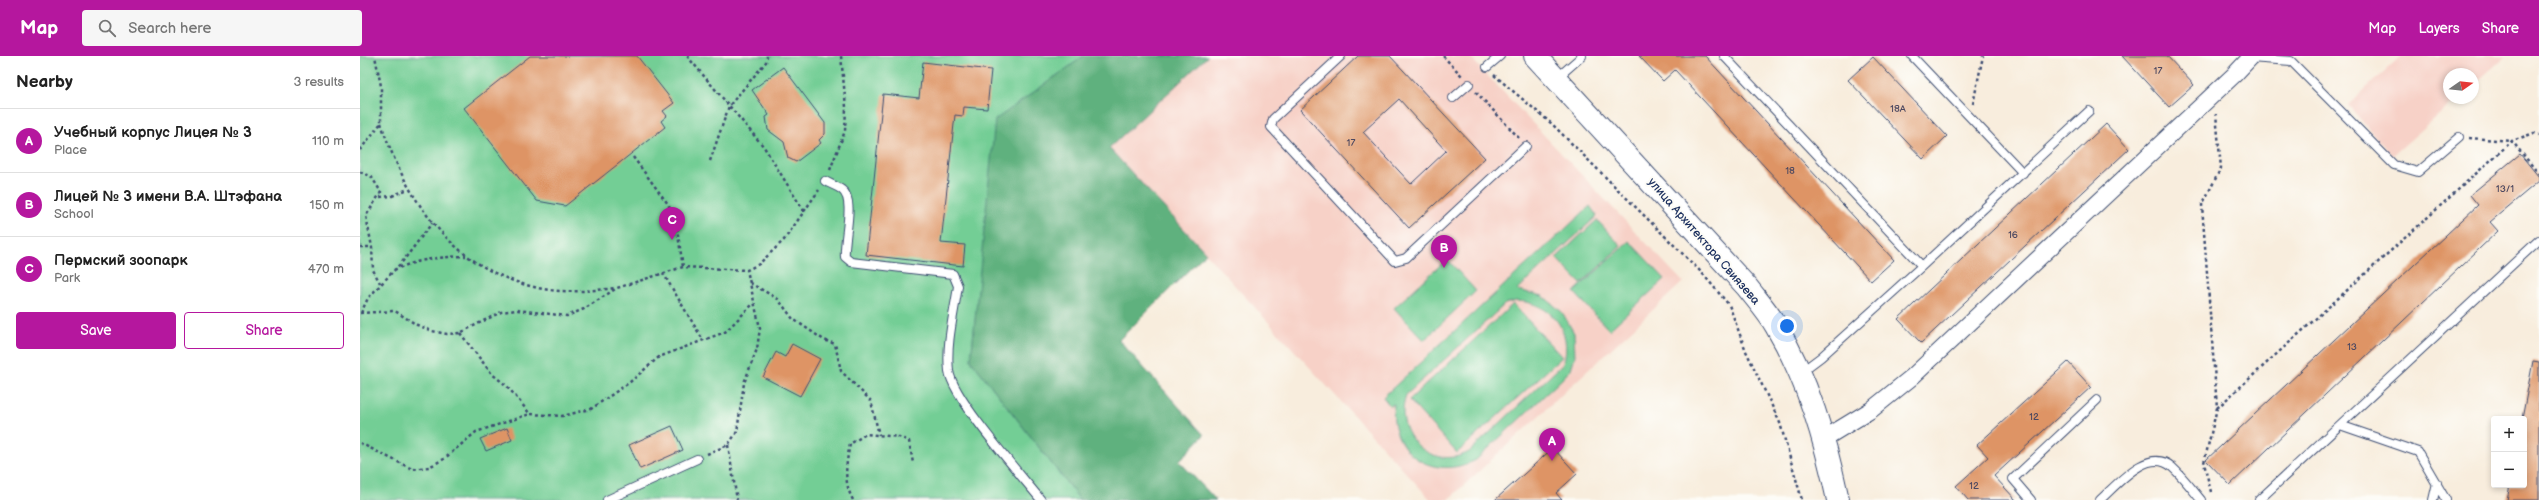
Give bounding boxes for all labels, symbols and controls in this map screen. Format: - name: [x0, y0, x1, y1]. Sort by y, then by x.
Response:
- search box: [82, 10, 362, 46]
- text: Map: [20, 17, 58, 40]
- icon: search: [96, 17, 118, 39]
- text: Search here: [128, 19, 211, 38]
- text: Map: [2368, 20, 2396, 37]
- text: Layers: [2418, 20, 2460, 37]
- text: Share: [2482, 20, 2519, 37]
- house number: 17: [2154, 65, 2162, 77]
- north arrow: [2443, 68, 2479, 104]
- text: Nearby: [16, 72, 73, 92]
- text: 3 results: [293, 74, 344, 90]
- house number: 18А: [1890, 103, 1907, 115]
- text: Учебный корпус Лицея № 3: [54, 123, 252, 142]
- text: A: [25, 133, 33, 149]
- text: 110 m: [312, 133, 344, 149]
- house number: 17: [1347, 137, 1355, 149]
- text: Place: [54, 142, 87, 158]
- house number: 18: [1785, 165, 1795, 177]
- street label: улица Архитектора Свиязева: [1644, 175, 1763, 308]
- house number: 13/1: [2496, 183, 2514, 195]
- text: Лицей № 3 имени В.А. Штэфана: [54, 187, 282, 206]
- text: B: [24, 197, 34, 213]
- text: 150 m: [310, 197, 344, 213]
- text: School: [54, 206, 94, 222]
- pin: C: [659, 207, 685, 240]
- house number: 16: [2008, 229, 2018, 241]
- pin: B: [1431, 235, 1457, 268]
- text: Пермский зоопарк: [54, 251, 188, 270]
- text: C: [24, 261, 34, 277]
- text: 470 m: [308, 261, 344, 277]
- text: Park: [54, 270, 80, 286]
- button: Save: [16, 312, 176, 349]
- button: Share: [184, 312, 344, 349]
- your location: [1777, 316, 1797, 336]
- house number: 13: [2347, 341, 2357, 353]
- house number: 12: [2029, 411, 2039, 423]
- map controls: [2491, 416, 2527, 488]
- button: +: [2491, 416, 2527, 452]
- pin: A: [1539, 428, 1565, 461]
- button: −: [2491, 452, 2527, 488]
- house number: 12: [1969, 480, 1979, 492]

